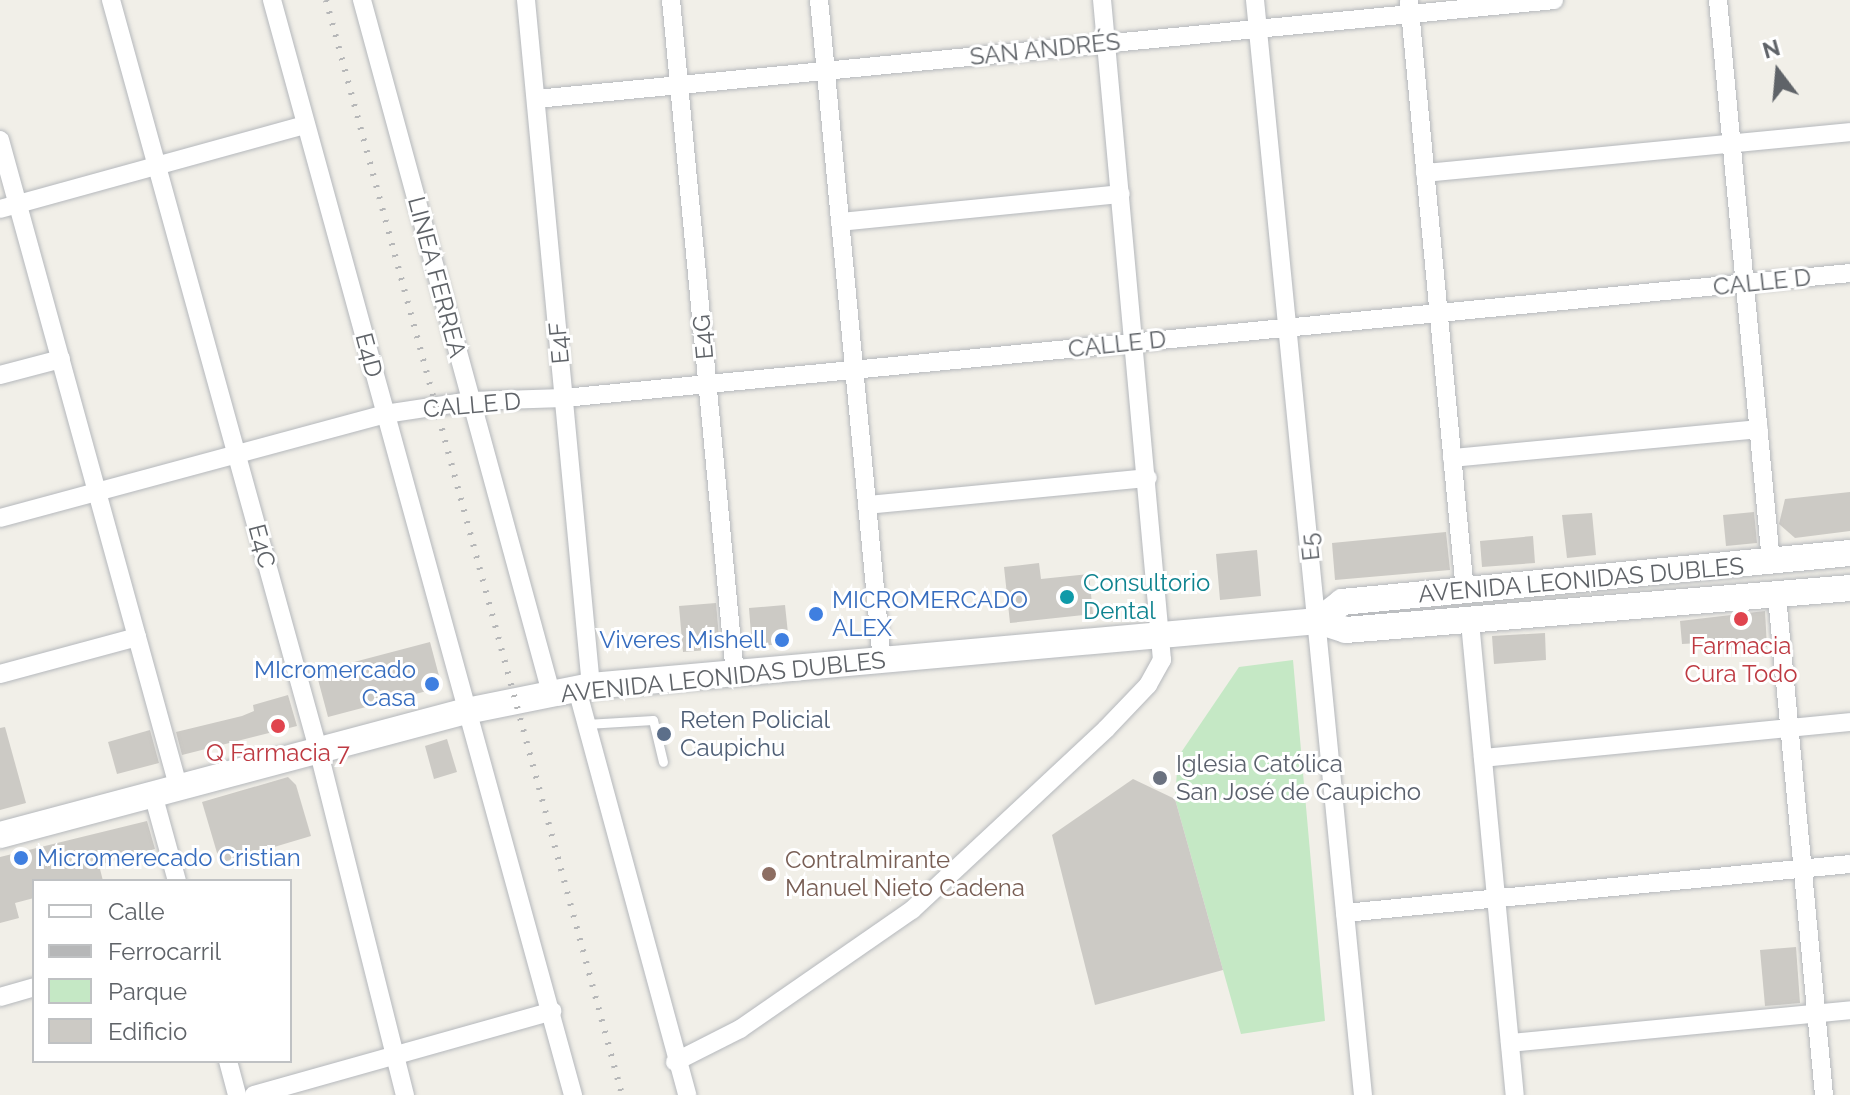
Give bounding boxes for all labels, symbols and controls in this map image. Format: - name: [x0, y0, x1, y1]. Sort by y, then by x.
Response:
- street label: SAN ANDRÉS: [968, 27, 1122, 71]
- north arrow: [1738, 32, 1818, 112]
- text: N: [1760, 34, 1783, 64]
- street label: LINEA FERREA: [402, 193, 472, 361]
- street label: CALLE D: [1712, 263, 1812, 301]
- street label: E4G: [687, 313, 719, 361]
- street label: E4F: [543, 321, 575, 365]
- street label: CALLE D: [1067, 325, 1167, 363]
- street label: E4D: [349, 330, 389, 380]
- street label: CALLE D: [422, 386, 522, 424]
- street label: E4C: [242, 521, 282, 571]
- street label: E5: [1294, 532, 1326, 562]
- street label: AVENIDA LEONIDAS DUBLES: [1417, 551, 1745, 609]
- place label: Consultorio Dental: [1083, 569, 1210, 625]
- place label: MICROMERCADO ALEX: [832, 586, 1028, 642]
- marker: Consultorio Dental: [1058, 588, 1076, 606]
- marker: MICROMERCADO ALEX: [807, 605, 825, 623]
- marker: Farmacia Cura Todo: [1732, 610, 1750, 628]
- place label: Viveres Mishell: [599, 626, 766, 654]
- marker: Viveres Mishell: [773, 631, 791, 649]
- place label: Farmacia Cura Todo: [1684, 632, 1798, 688]
- street label: AVENIDA LEONIDAS DUBLES: [559, 646, 887, 708]
- place label: MIcromercado Casa: [254, 656, 416, 712]
- marker: MIcromercado Casa: [423, 675, 441, 693]
- place label: Reten Policial Caupichu: [680, 706, 830, 762]
- marker: Q Farmacia 7: [269, 717, 287, 735]
- marker: Reten Policial Caupichu: [655, 725, 673, 743]
- place label: Q Farmacia 7: [206, 739, 350, 767]
- place label: Iglesia Católica San José de Caupicho: [1176, 750, 1422, 806]
- marker: Iglesia Católica San José de Caupicho: [1151, 769, 1169, 787]
- place label: Micromerecado Cristian: [37, 844, 301, 872]
- place label: Contralmirante Manuel Nieto Cadena: [785, 846, 1026, 902]
- marker: Micromerecado Cristian: [12, 849, 30, 867]
- marker: Contralmirante Manuel Nieto Cadena: [760, 865, 778, 883]
- legend: [32, 879, 292, 1063]
- text: Calle: [108, 897, 165, 926]
- text: Ferrocarril: [108, 937, 221, 966]
- text: Parque: [108, 977, 187, 1006]
- text: Edificio: [108, 1017, 187, 1046]

